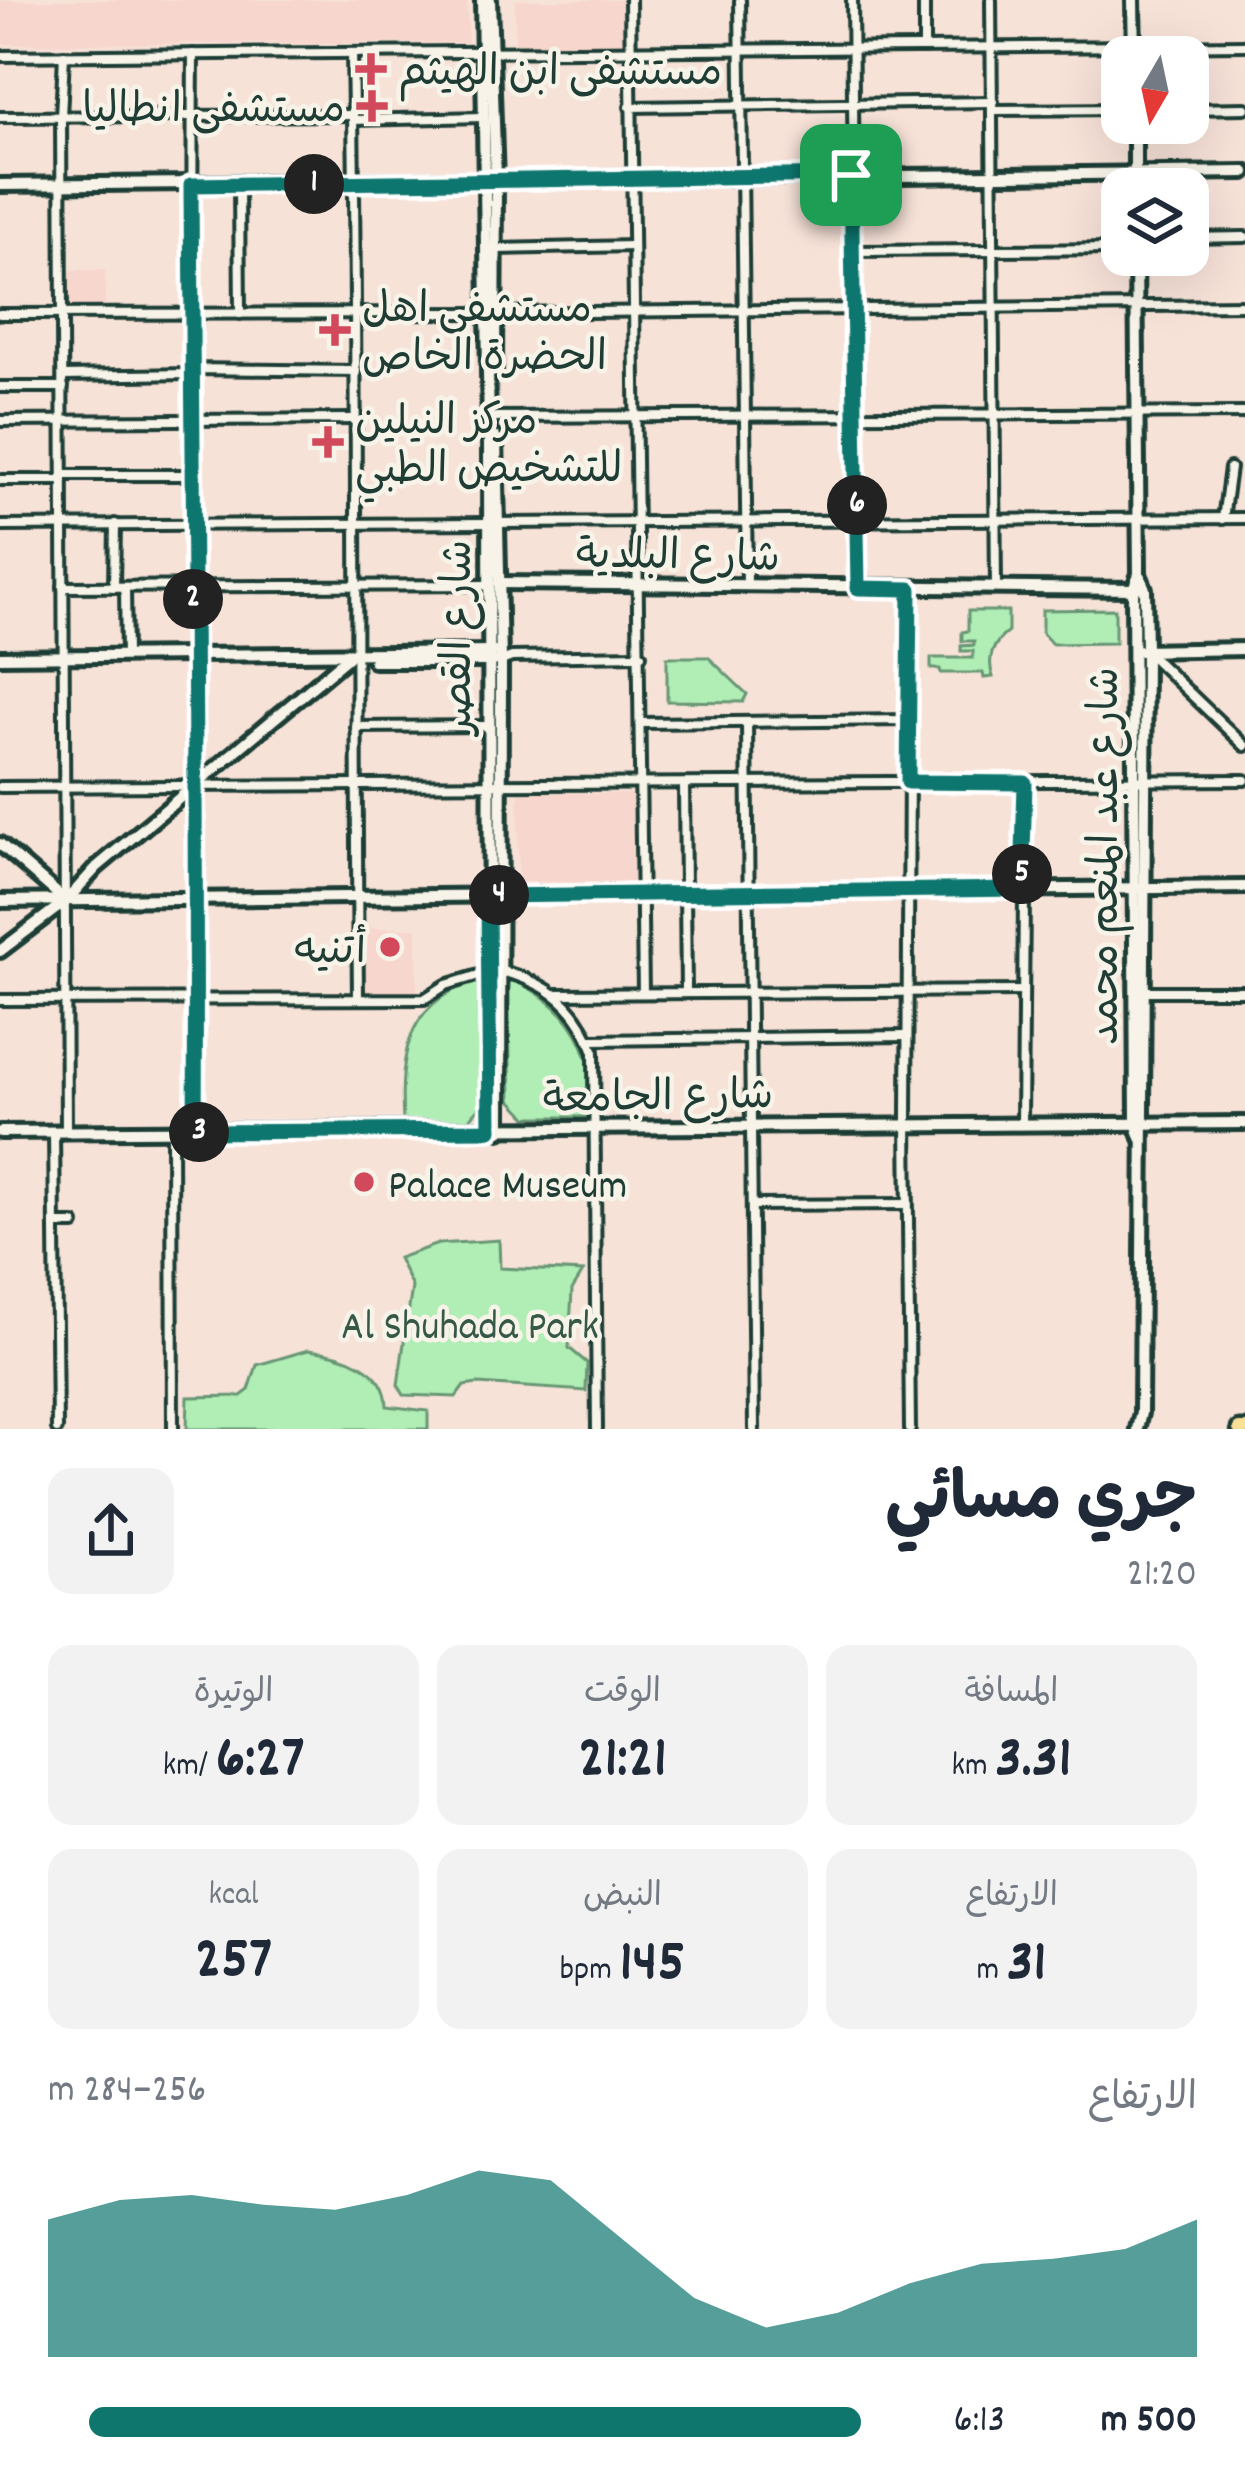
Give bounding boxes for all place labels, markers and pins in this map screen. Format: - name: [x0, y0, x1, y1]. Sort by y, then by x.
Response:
- place label: مستشفى ابن الهيثم: [398, 46, 722, 106]
- marker: مستشفى ابن الهيثم: [355, 53, 387, 85]
- place label: مستشفى انطاليا: [82, 83, 345, 143]
- marker: مستشفى انطاليا: [356, 90, 388, 122]
- pin: [800, 124, 902, 226]
- pin: 1: [284, 154, 344, 214]
- place label: مستشفى اهل الحضرة الخاص: [362, 283, 607, 391]
- marker: مستشفى اهل الحضرة الخاص: [319, 314, 351, 346]
- place label: مركز النيلين للتشخيص الطبي: [355, 395, 623, 503]
- marker: مركز النيلين للتشخيص الطبي: [312, 426, 344, 458]
- pin: 6: [827, 475, 887, 535]
- pin: 2: [163, 569, 223, 629]
- pin: 5: [992, 844, 1052, 904]
- pin: 4: [469, 865, 529, 925]
- place label: أتنيه: [294, 924, 366, 984]
- marker: أتنيه: [377, 934, 403, 960]
- pin: 3: [169, 1102, 229, 1162]
- place label: Palace Museum: [388, 1159, 627, 1219]
- marker: Palace Museum: [351, 1169, 377, 1195]

